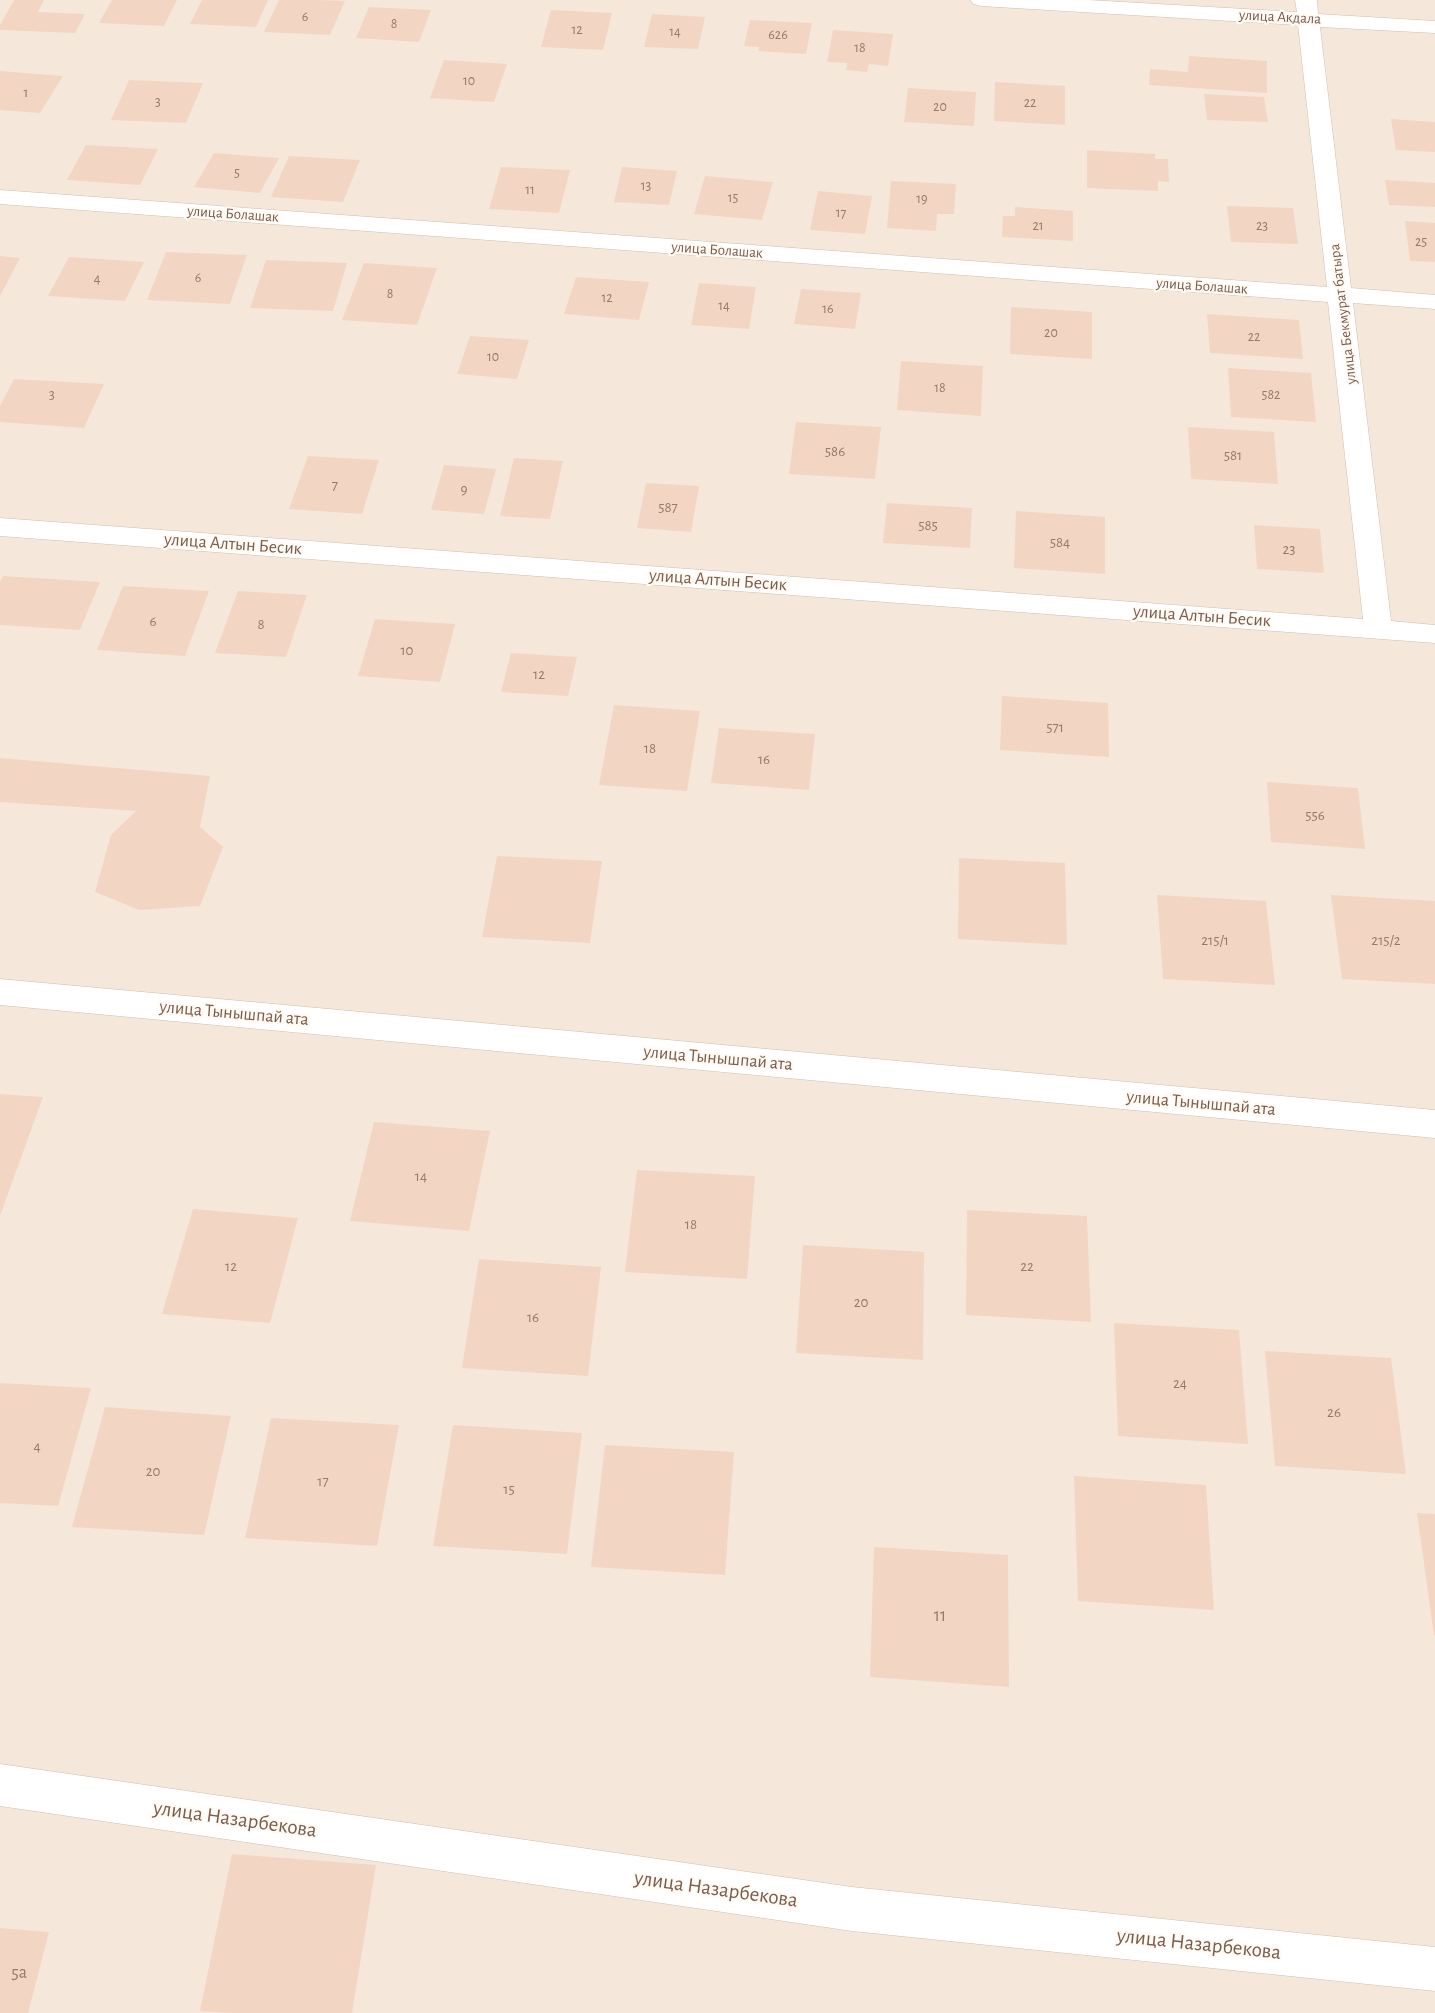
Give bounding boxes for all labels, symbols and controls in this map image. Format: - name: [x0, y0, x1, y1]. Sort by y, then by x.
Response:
- street label: улица Акдала: [1239, 6, 1321, 28]
- house number: 6: [302, 9, 308, 25]
- house number: 8: [391, 16, 397, 32]
- house number: 12: [571, 22, 583, 38]
- house number: 14: [669, 24, 681, 40]
- house number: 626: [768, 27, 788, 43]
- house number: 18: [854, 40, 866, 56]
- house number: 10: [463, 73, 475, 89]
- house number: 1: [24, 85, 28, 101]
- house number: 3: [155, 94, 161, 110]
- house number: 22: [1024, 95, 1036, 111]
- house number: 20: [933, 99, 947, 115]
- house number: 5: [234, 165, 240, 181]
- house number: 13: [641, 178, 651, 194]
- house number: 11: [525, 182, 535, 198]
- house number: 15: [728, 190, 738, 206]
- house number: 19: [916, 191, 928, 207]
- street label: улица Болашак: [187, 202, 279, 226]
- house number: 17: [836, 205, 846, 221]
- house number: 21: [1032, 218, 1044, 234]
- house number: 23: [1256, 218, 1268, 234]
- house number: 25: [1415, 234, 1427, 250]
- street label: улица Болашак: [671, 238, 763, 262]
- street label: улица Бекмурат батыра: [1325, 243, 1361, 385]
- house number: 6: [195, 270, 201, 286]
- house number: 4: [94, 271, 100, 287]
- street label: улица Болашак: [1156, 274, 1248, 298]
- house number: 8: [387, 286, 393, 302]
- house number: 12: [601, 290, 613, 306]
- house number: 14: [718, 298, 730, 314]
- house number: 16: [822, 301, 834, 317]
- house number: 20: [1044, 325, 1058, 341]
- house number: 22: [1248, 329, 1260, 345]
- house number: 10: [487, 349, 499, 365]
- house number: 18: [934, 380, 946, 396]
- house number: 3: [49, 387, 55, 403]
- house number: 582: [1262, 387, 1280, 403]
- house number: 586: [825, 442, 845, 460]
- house number: 581: [1224, 446, 1242, 464]
- house number: 7: [332, 476, 338, 494]
- house number: 9: [460, 480, 468, 498]
- house number: 587: [658, 498, 678, 516]
- house number: 585: [918, 516, 938, 534]
- street label: улица Алтын Бесик: [163, 528, 303, 560]
- house number: 584: [1050, 533, 1070, 551]
- house number: 23: [1282, 540, 1296, 558]
- street label: улица Алтын Бесик: [648, 564, 788, 596]
- street label: улица Алтын Бесик: [1132, 600, 1272, 632]
- house number: 6: [149, 612, 157, 630]
- house number: 8: [257, 615, 265, 633]
- house number: 10: [400, 641, 414, 659]
- house number: 12: [533, 665, 545, 683]
- house number: 571: [1046, 718, 1064, 736]
- house number: 18: [644, 739, 656, 757]
- house number: 16: [758, 750, 770, 768]
- house number: 556: [1305, 806, 1325, 824]
- house number: 215/1: [1201, 931, 1229, 949]
- house number: 215/2: [1371, 931, 1401, 949]
- street label: улица Тынышпай ата: [158, 996, 310, 1030]
- street label: улица Тынышпай ата: [642, 1041, 794, 1075]
- street label: улица Тынышпай ата: [1125, 1086, 1277, 1120]
- house number: 14: [415, 1167, 427, 1185]
- house number: 18: [685, 1215, 697, 1233]
- house number: 12: [225, 1257, 237, 1275]
- house number: 22: [1020, 1257, 1034, 1275]
- house number: 20: [854, 1293, 868, 1311]
- house number: 16: [527, 1308, 539, 1326]
- house number: 24: [1173, 1374, 1187, 1392]
- house number: 26: [1327, 1403, 1341, 1421]
- house number: 4: [33, 1437, 41, 1455]
- house number: 20: [146, 1462, 160, 1480]
- house number: 17: [317, 1472, 329, 1490]
- house number: 15: [503, 1480, 515, 1498]
- house number: 11: [934, 1605, 946, 1627]
- street label: улица Назарбекова: [152, 1795, 318, 1843]
- street label: улица Назарбекова: [633, 1865, 799, 1913]
- street label: улица Назарбекова: [1116, 1923, 1282, 1965]
- house number: 5а: [11, 1962, 27, 1984]

